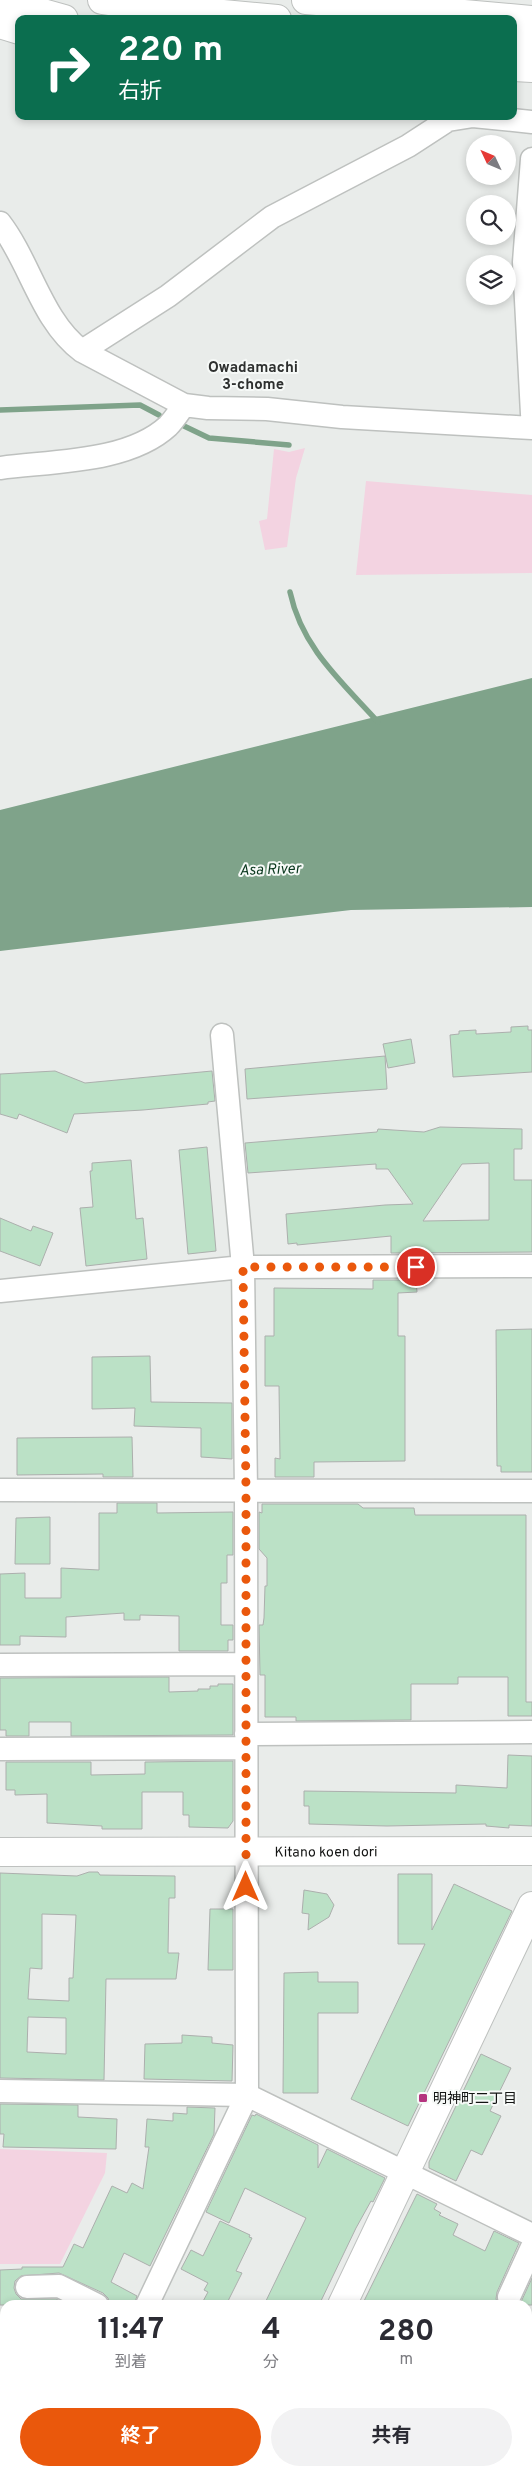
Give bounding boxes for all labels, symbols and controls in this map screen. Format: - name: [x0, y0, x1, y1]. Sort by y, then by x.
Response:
- text: 220 m: [118, 29, 223, 73]
- icon: right: [35, 35, 100, 100]
- text: 右折: [118, 79, 162, 106]
- north arrow: [466, 135, 516, 185]
- map controls: [466, 135, 516, 305]
- button: search: [466, 195, 516, 245]
- button: layers: [466, 255, 516, 305]
- district label: Owadamachi 3-chome: [208, 359, 298, 395]
- water label: Asa River: [239, 860, 302, 881]
- pin: [395, 1246, 437, 1288]
- icon: arrive: [402, 1253, 430, 1281]
- street label: Kitano koen dori: [274, 1844, 378, 1861]
- position arrow: [219, 1860, 271, 1912]
- place label: 明神町二丁目: [433, 2091, 517, 2108]
- marker: 明神町二丁目: [417, 2092, 429, 2104]
- text: 11:47: [97, 2312, 164, 2349]
- text: 4: [261, 2312, 281, 2349]
- text: 280: [378, 2314, 435, 2351]
- text: m: [400, 2350, 413, 2370]
- text: 到着: [115, 2353, 147, 2373]
- text: 分: [263, 2353, 279, 2373]
- button: 終了: [20, 2408, 261, 2466]
- button: 共有: [271, 2408, 512, 2466]

